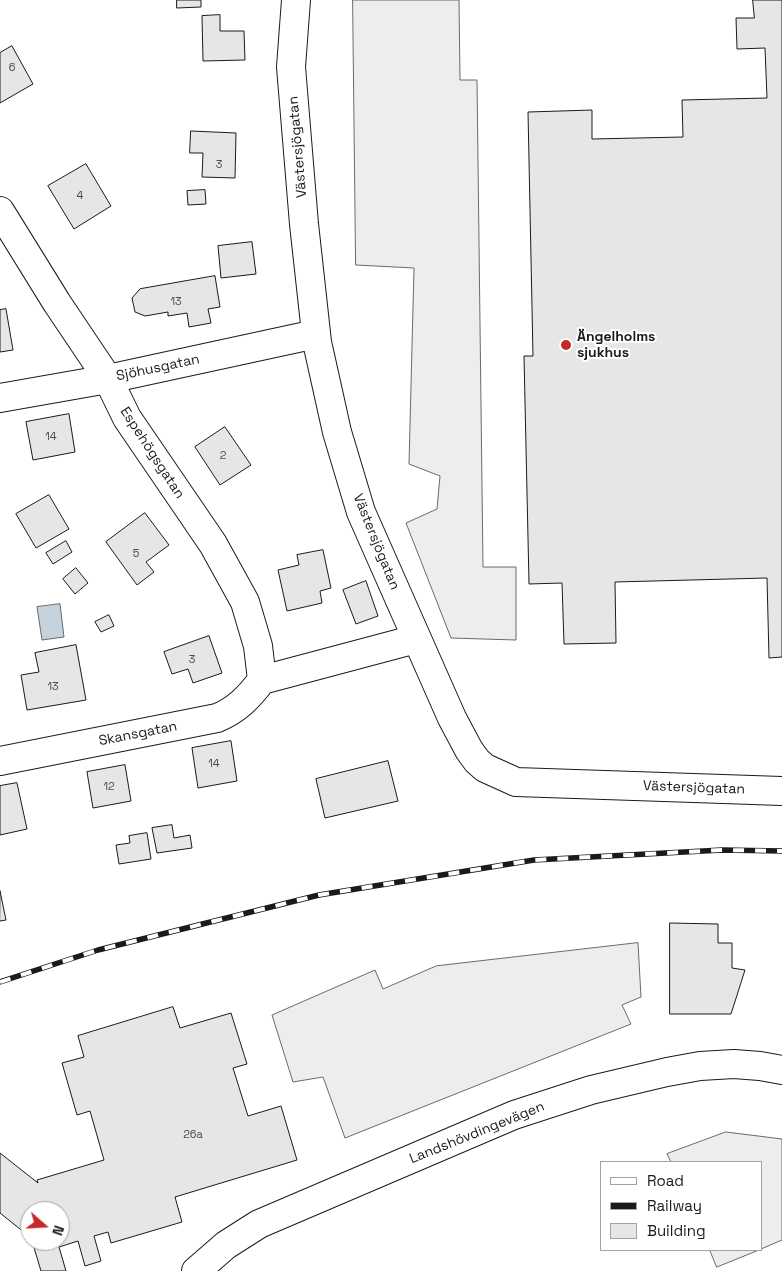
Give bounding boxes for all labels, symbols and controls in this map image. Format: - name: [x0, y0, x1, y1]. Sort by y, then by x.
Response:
- house number: 6: [9, 61, 15, 75]
- street label: Västersjögatan: [285, 95, 311, 199]
- house number: 3: [216, 158, 222, 172]
- house number: 4: [77, 189, 83, 203]
- house number: 13: [170, 295, 182, 309]
- place label: Ängelholms sjukhus: [577, 329, 655, 362]
- marker: Ängelholms sjukhus: [559, 338, 573, 352]
- street label: Sjöhusgatan: [115, 351, 201, 385]
- street label: Espehögsgatan: [116, 404, 188, 502]
- house number: 14: [45, 430, 57, 444]
- house number: 2: [220, 449, 226, 463]
- street label: Västersjögatan: [349, 492, 403, 592]
- house number: 5: [133, 547, 139, 561]
- house number: 3: [189, 653, 195, 667]
- house number: 13: [47, 680, 59, 694]
- street label: Skansgatan: [97, 718, 179, 750]
- house number: 14: [208, 757, 220, 771]
- street label: Västersjögatan: [643, 778, 745, 798]
- house number: 12: [103, 780, 115, 794]
- street label: Landshövdingevägen: [407, 1098, 547, 1168]
- house number: 26a: [183, 1128, 203, 1142]
- legend: [600, 1161, 762, 1251]
- text: Road: [647, 1171, 684, 1190]
- text: Railway: [647, 1196, 702, 1215]
- north arrow: [20, 1201, 70, 1251]
- text: Building: [647, 1221, 706, 1240]
- text: N: [48, 1223, 68, 1238]

